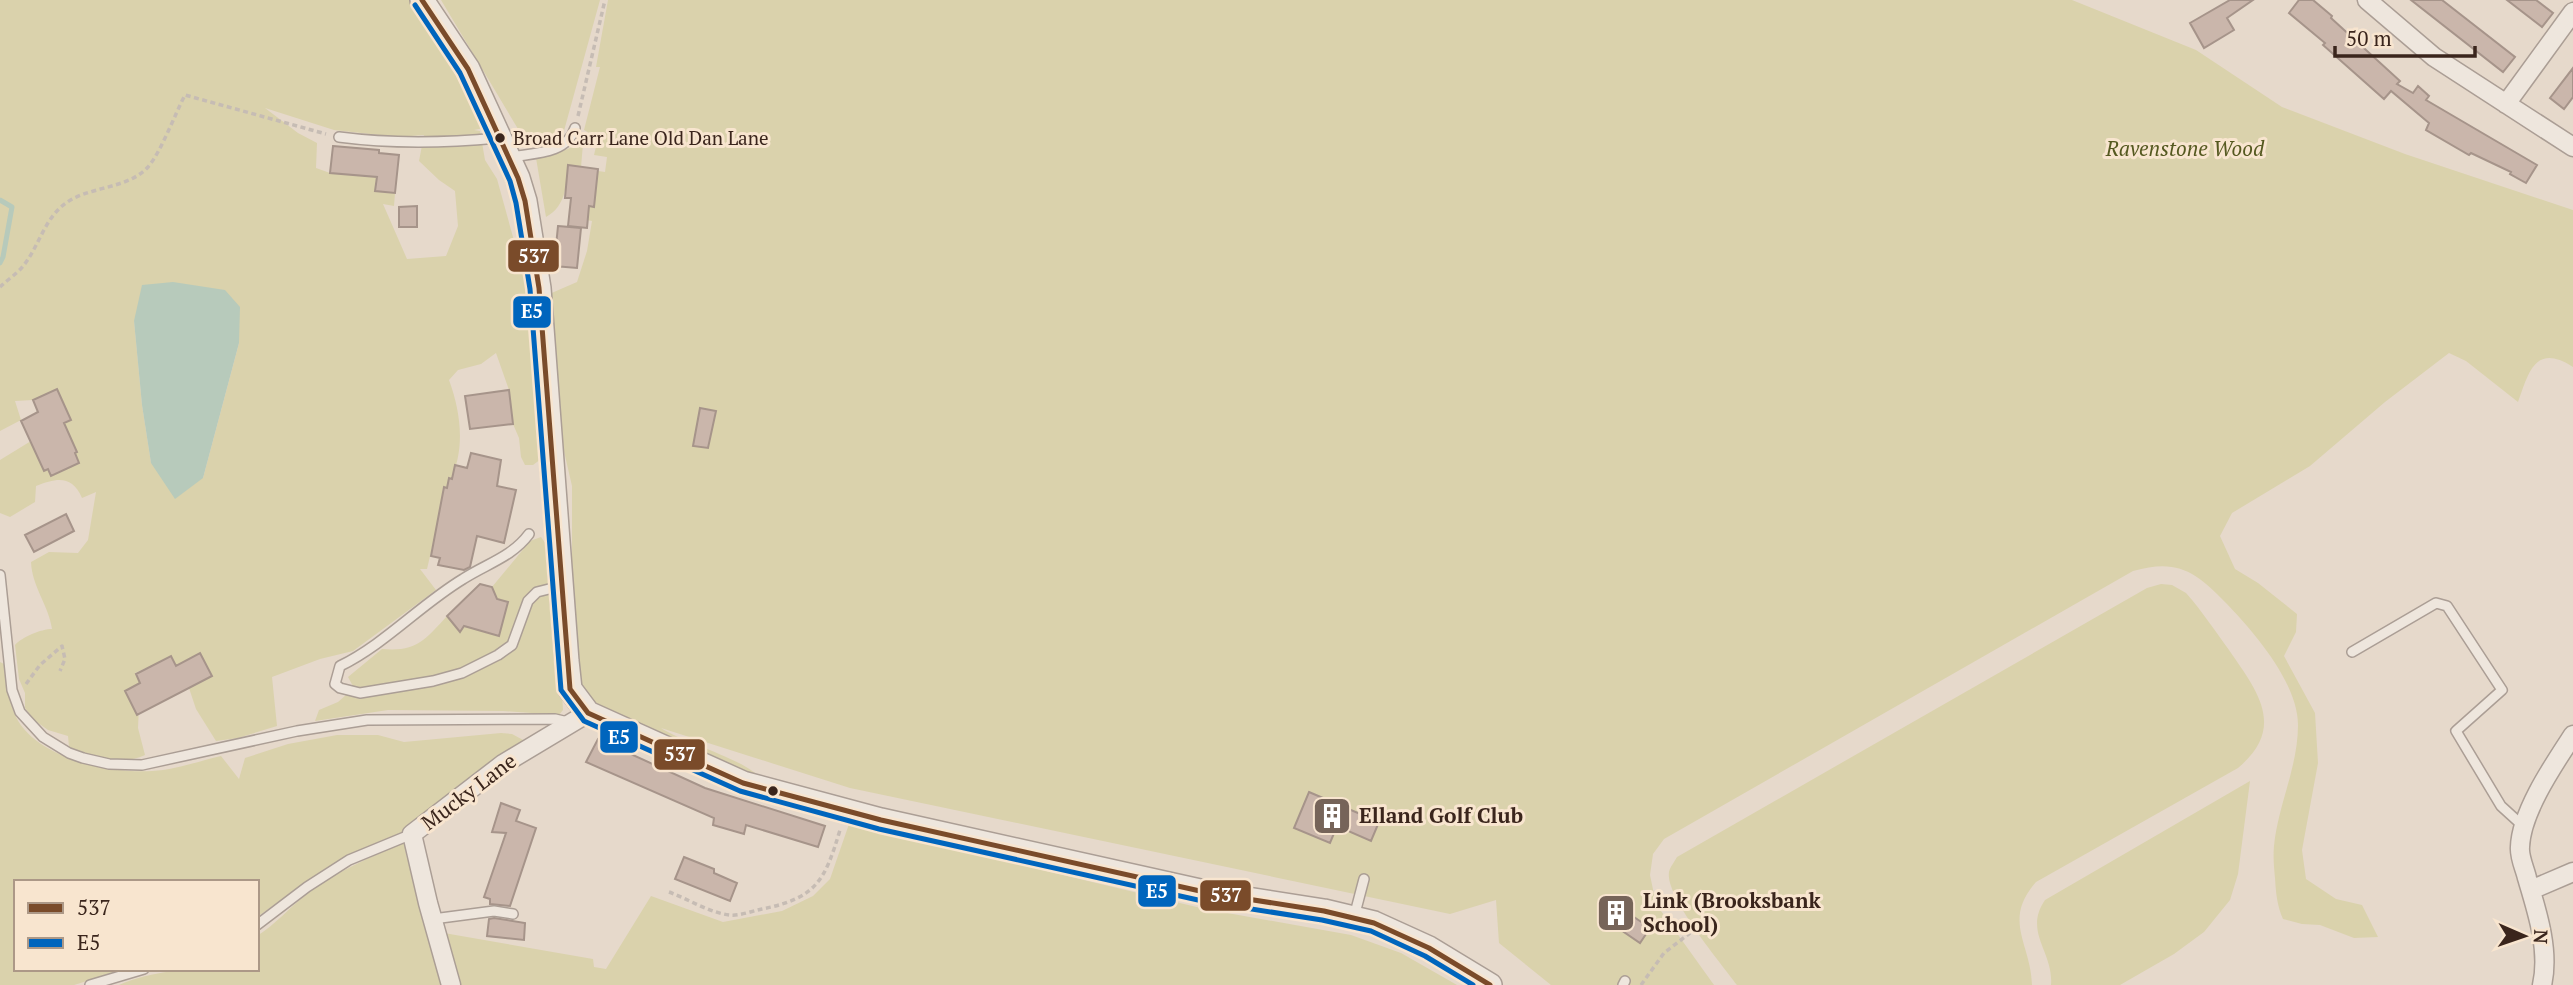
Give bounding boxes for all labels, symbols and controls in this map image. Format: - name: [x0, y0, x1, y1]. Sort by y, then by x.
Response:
- scale bar: [2335, 14, 2475, 58]
- text: 50 m: [2346, 24, 2392, 52]
- place label: Broad Carr Lane Old Dan Lane: [513, 125, 769, 150]
- marker: Broad Carr Lane Old Dan Lane: [493, 131, 507, 145]
- park label: Ravenstone Wood: [2105, 134, 2265, 162]
- line badge: 537: [507, 239, 560, 273]
- text: 537: [518, 243, 550, 268]
- line badge: E5: [512, 295, 552, 329]
- text: E5: [521, 298, 543, 323]
- line badge: E5: [599, 720, 639, 754]
- text: E5: [608, 724, 630, 749]
- line badge: 537: [653, 738, 706, 771]
- text: 537: [664, 741, 696, 766]
- street label: Mucky Lane: [415, 746, 521, 836]
- unlabelled marker: [766, 784, 780, 798]
- building icon: Elland Golf Club: [1311, 795, 1353, 837]
- place label: Elland Golf Club: [1359, 801, 1523, 829]
- line badge: E5: [1137, 874, 1177, 908]
- text: E5: [1146, 878, 1168, 903]
- line badge: 537: [1199, 879, 1252, 912]
- legend: [14, 880, 259, 971]
- text: 537: [1210, 882, 1242, 907]
- place label: Link (Brooksbank School): [1643, 886, 1821, 938]
- building icon: Link (Brooksbank School): [1595, 892, 1637, 934]
- text: 537: [77, 893, 111, 921]
- north arrow: [2489, 901, 2559, 971]
- text: E5: [77, 928, 100, 956]
- text: N: [2529, 929, 2554, 945]

